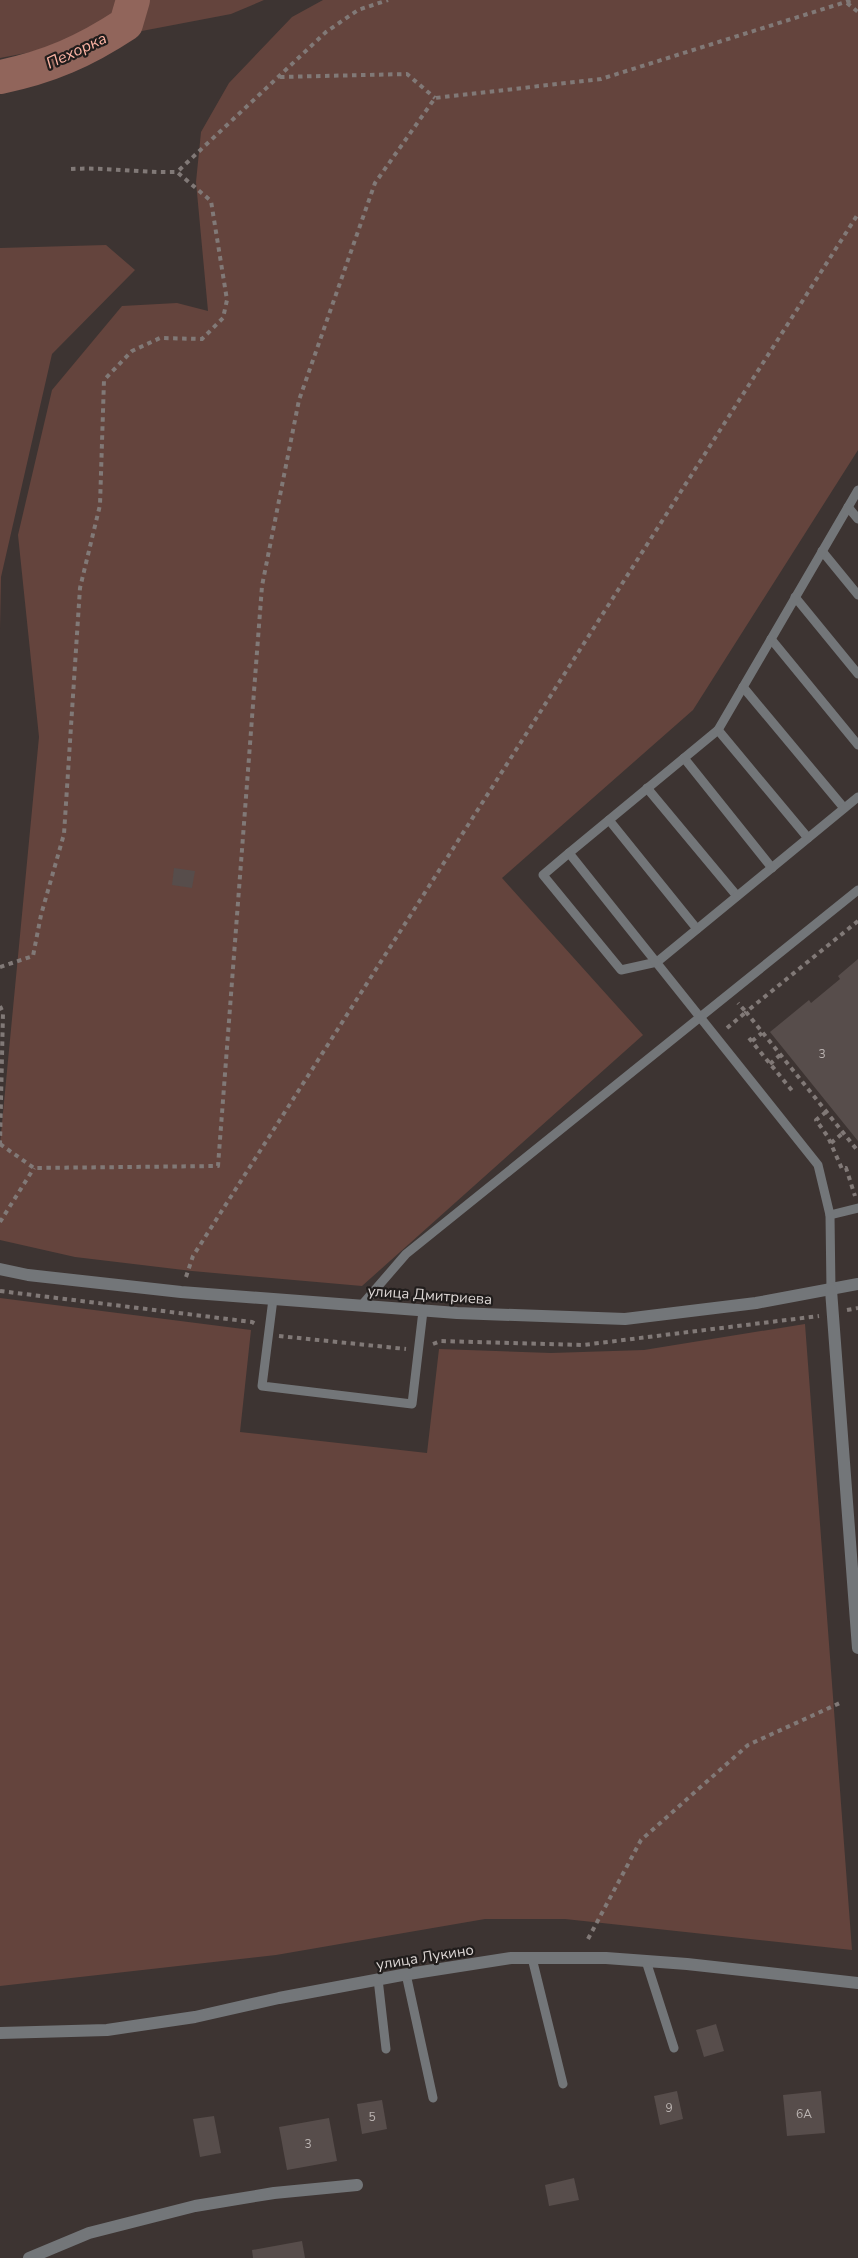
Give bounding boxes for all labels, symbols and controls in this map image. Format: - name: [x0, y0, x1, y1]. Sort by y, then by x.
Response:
- water label: Пехорка: [43, 27, 110, 75]
- house number: 3: [818, 1046, 826, 1062]
- street label: улица Дмитриева: [367, 1281, 493, 1309]
- street label: улица Лукино: [375, 1939, 475, 1975]
- house number: 9: [665, 2100, 673, 2116]
- house number: 6А: [796, 2106, 812, 2122]
- house number: 5: [368, 2109, 376, 2125]
- house number: 3: [304, 2136, 312, 2152]

